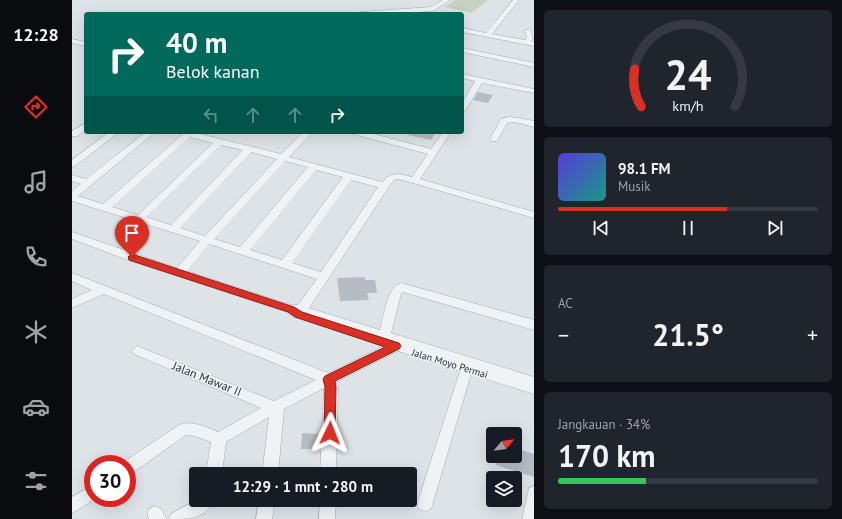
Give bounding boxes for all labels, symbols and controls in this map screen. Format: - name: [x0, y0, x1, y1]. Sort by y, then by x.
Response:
- text: 12:28: [13, 23, 59, 46]
- text: 40 m: [166, 24, 227, 61]
- icon: right: [100, 28, 152, 80]
- text: 24: [664, 47, 712, 100]
- text: Belok kanan: [166, 60, 260, 83]
- icon: directions: [22, 93, 50, 121]
- text: km/h: [672, 95, 704, 114]
- icon: left: [200, 104, 222, 126]
- icon: ahead: [242, 104, 264, 126]
- icon: ahead: [284, 104, 306, 126]
- icon: right: [326, 104, 348, 126]
- text: 98.1 FM: [618, 159, 671, 178]
- icon: music: [22, 168, 50, 196]
- text: Musik: [618, 178, 650, 195]
- pin: [115, 216, 149, 257]
- icon: previous: [590, 217, 612, 239]
- icon: pause: [677, 217, 699, 239]
- icon: next: [764, 217, 786, 239]
- icon: arrive: [121, 222, 143, 244]
- icon: phone: [22, 243, 50, 271]
- text: AC: [558, 295, 573, 312]
- text: 21.5°: [652, 315, 724, 354]
- icon: climate: [22, 318, 50, 346]
- text: −: [558, 321, 569, 349]
- text: +: [807, 321, 818, 349]
- street label: Jalan Moyo Permai: [409, 345, 490, 381]
- street label: Jalan Mawar II: [170, 358, 244, 399]
- icon: car: [22, 393, 50, 421]
- position arrow: [309, 412, 351, 454]
- text: Jangkauan · 34%: [558, 416, 650, 433]
- north arrow: [486, 427, 522, 463]
- map controls: [486, 427, 522, 507]
- text: 170 km: [558, 436, 656, 475]
- speed limit sign: 30: [84, 455, 136, 507]
- icon: filters: [22, 467, 50, 495]
- button: layers: [486, 471, 522, 507]
- text: 12:29 · 1 mnt · 280 m: [233, 477, 373, 496]

